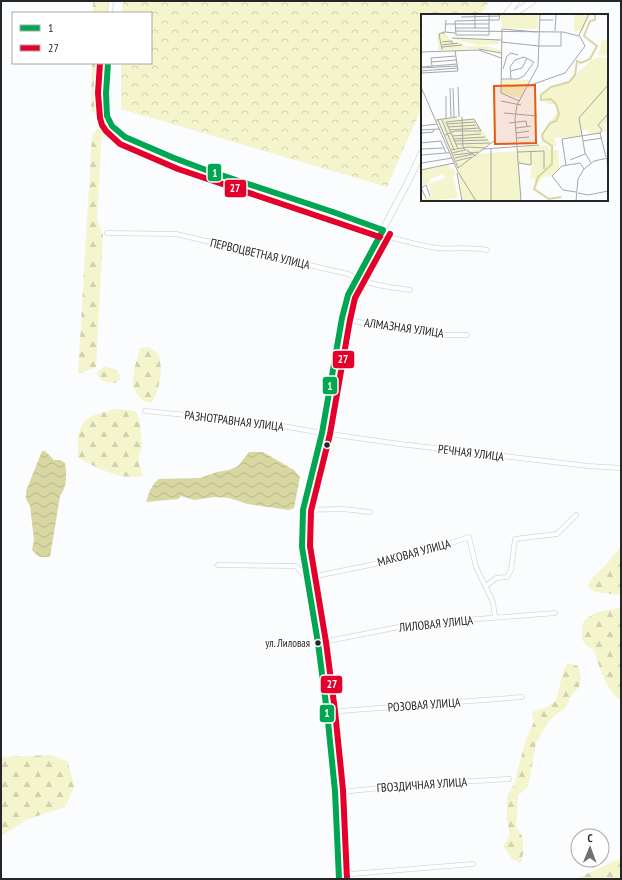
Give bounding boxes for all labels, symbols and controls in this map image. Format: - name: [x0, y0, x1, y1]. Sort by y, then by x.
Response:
- legend: [12, 12, 152, 64]
- inset map: [421, 14, 608, 201]
- text: 1: [48, 20, 53, 35]
- text: 27: [48, 40, 59, 55]
- line badge: 1: [207, 163, 222, 182]
- text: 1: [212, 166, 218, 180]
- line badge: 27: [224, 179, 247, 198]
- text: 27: [230, 181, 240, 195]
- street label: ПЕРВОЦВЕТНАЯ УЛИЦА: [209, 235, 312, 272]
- street label: АЛМАЗНАЯ УЛИЦА: [363, 314, 445, 341]
- line badge: 27: [332, 350, 355, 369]
- text: 27: [338, 352, 348, 366]
- line badge: 1: [322, 376, 338, 395]
- text: 1: [327, 379, 333, 393]
- street label: РАЗНОТРАВНАЯ УЛИЦА: [184, 407, 285, 434]
- unlabelled marker: [322, 440, 332, 450]
- street label: РЕЧНАЯ УЛИЦА: [437, 441, 505, 464]
- street label: МАКОВАЯ УЛИЦА: [376, 535, 452, 569]
- street label: ЛИЛОВАЯ УЛИЦА: [397, 612, 474, 635]
- place label: ул. Лиловая: [265, 636, 310, 650]
- marker: ул. Лиловая: [313, 638, 323, 648]
- line badge: 27: [320, 675, 343, 694]
- text: 27: [327, 677, 337, 691]
- street label: РОЗОВАЯ УЛИЦА: [387, 694, 461, 715]
- line badge: 1: [319, 704, 335, 723]
- text: 1: [324, 706, 330, 720]
- street label: ГВОЗДИЧНАЯ УЛИЦА: [376, 774, 468, 795]
- north arrow: [570, 828, 610, 868]
- text: С: [588, 831, 593, 845]

